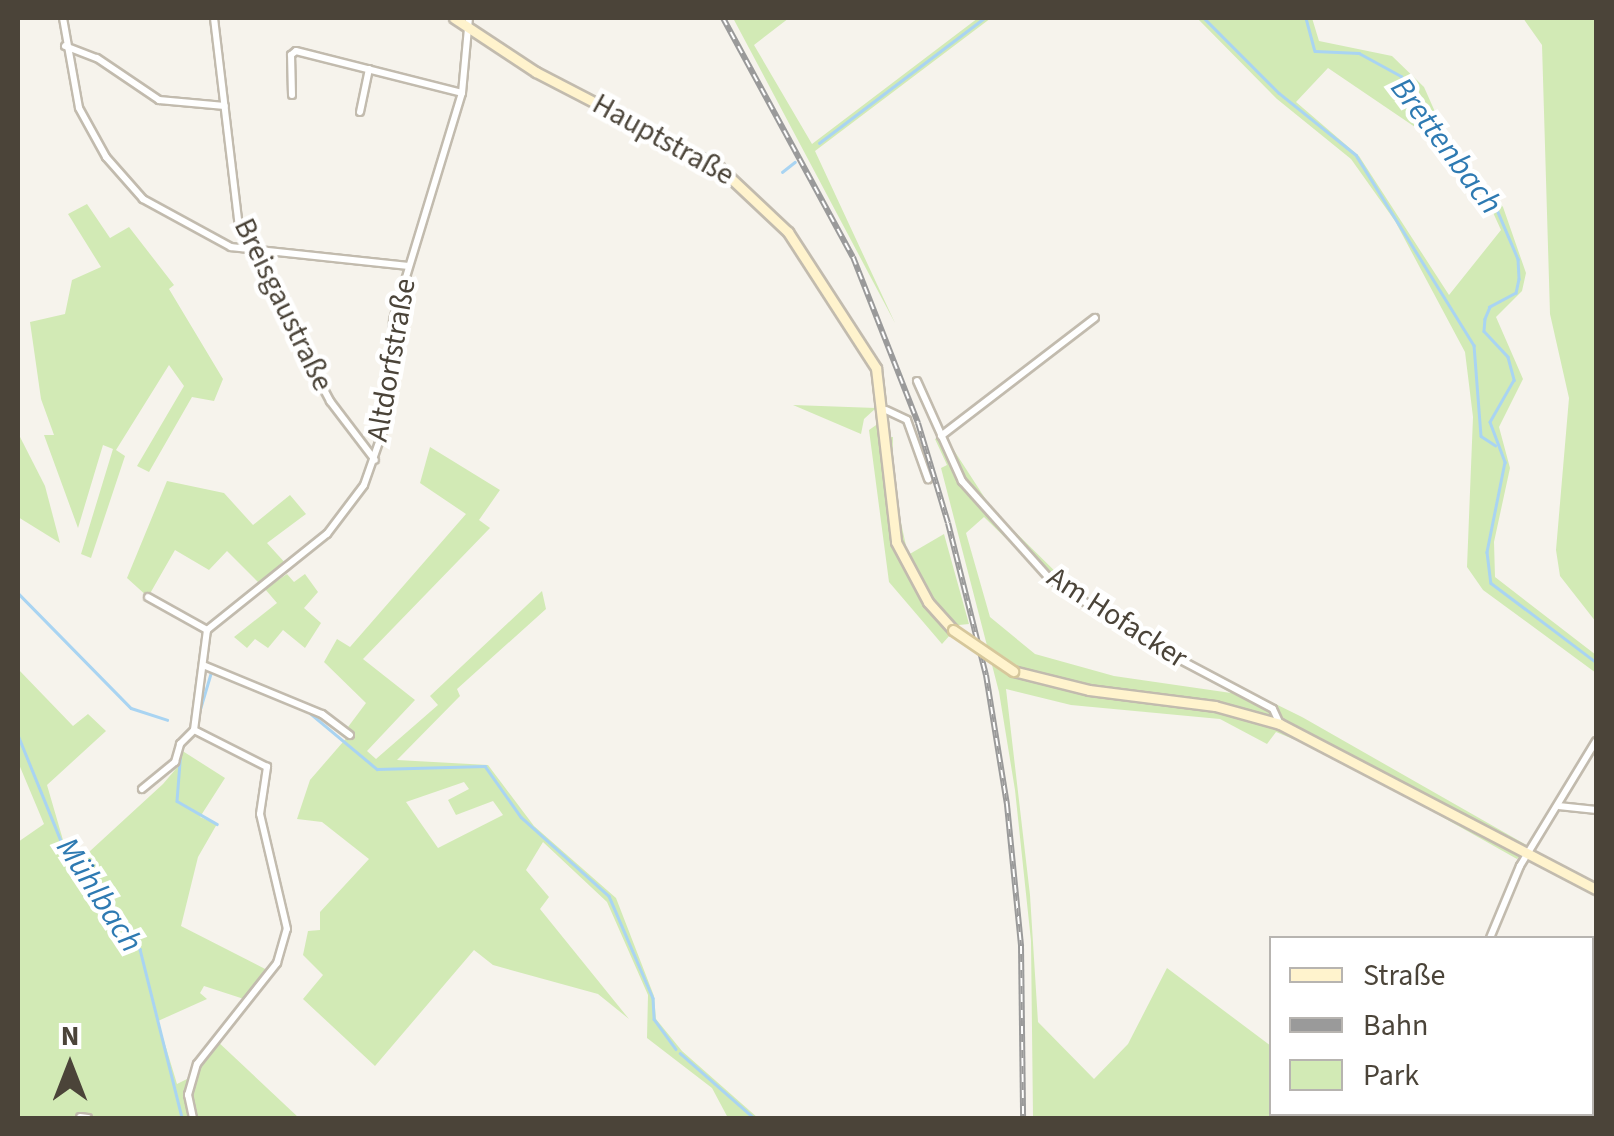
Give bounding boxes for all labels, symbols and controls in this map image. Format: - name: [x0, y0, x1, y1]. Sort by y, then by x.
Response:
- water label: Brettenbach: [1382, 70, 1510, 222]
- street label: Hauptstraße: [586, 86, 740, 194]
- street label: Breisgaustraße: [226, 213, 340, 397]
- street label: Altdorfstraße: [360, 276, 424, 444]
- street label: Am Hofacker: [1040, 559, 1194, 677]
- water label: Mühlbach: [48, 830, 150, 960]
- legend: [1269, 936, 1594, 1116]
- text: Straße: [1363, 954, 1445, 997]
- text: Bahn: [1363, 1004, 1429, 1047]
- north arrow: [20, 1016, 120, 1116]
- text: N: [61, 1016, 79, 1056]
- text: Park: [1363, 1054, 1419, 1097]

